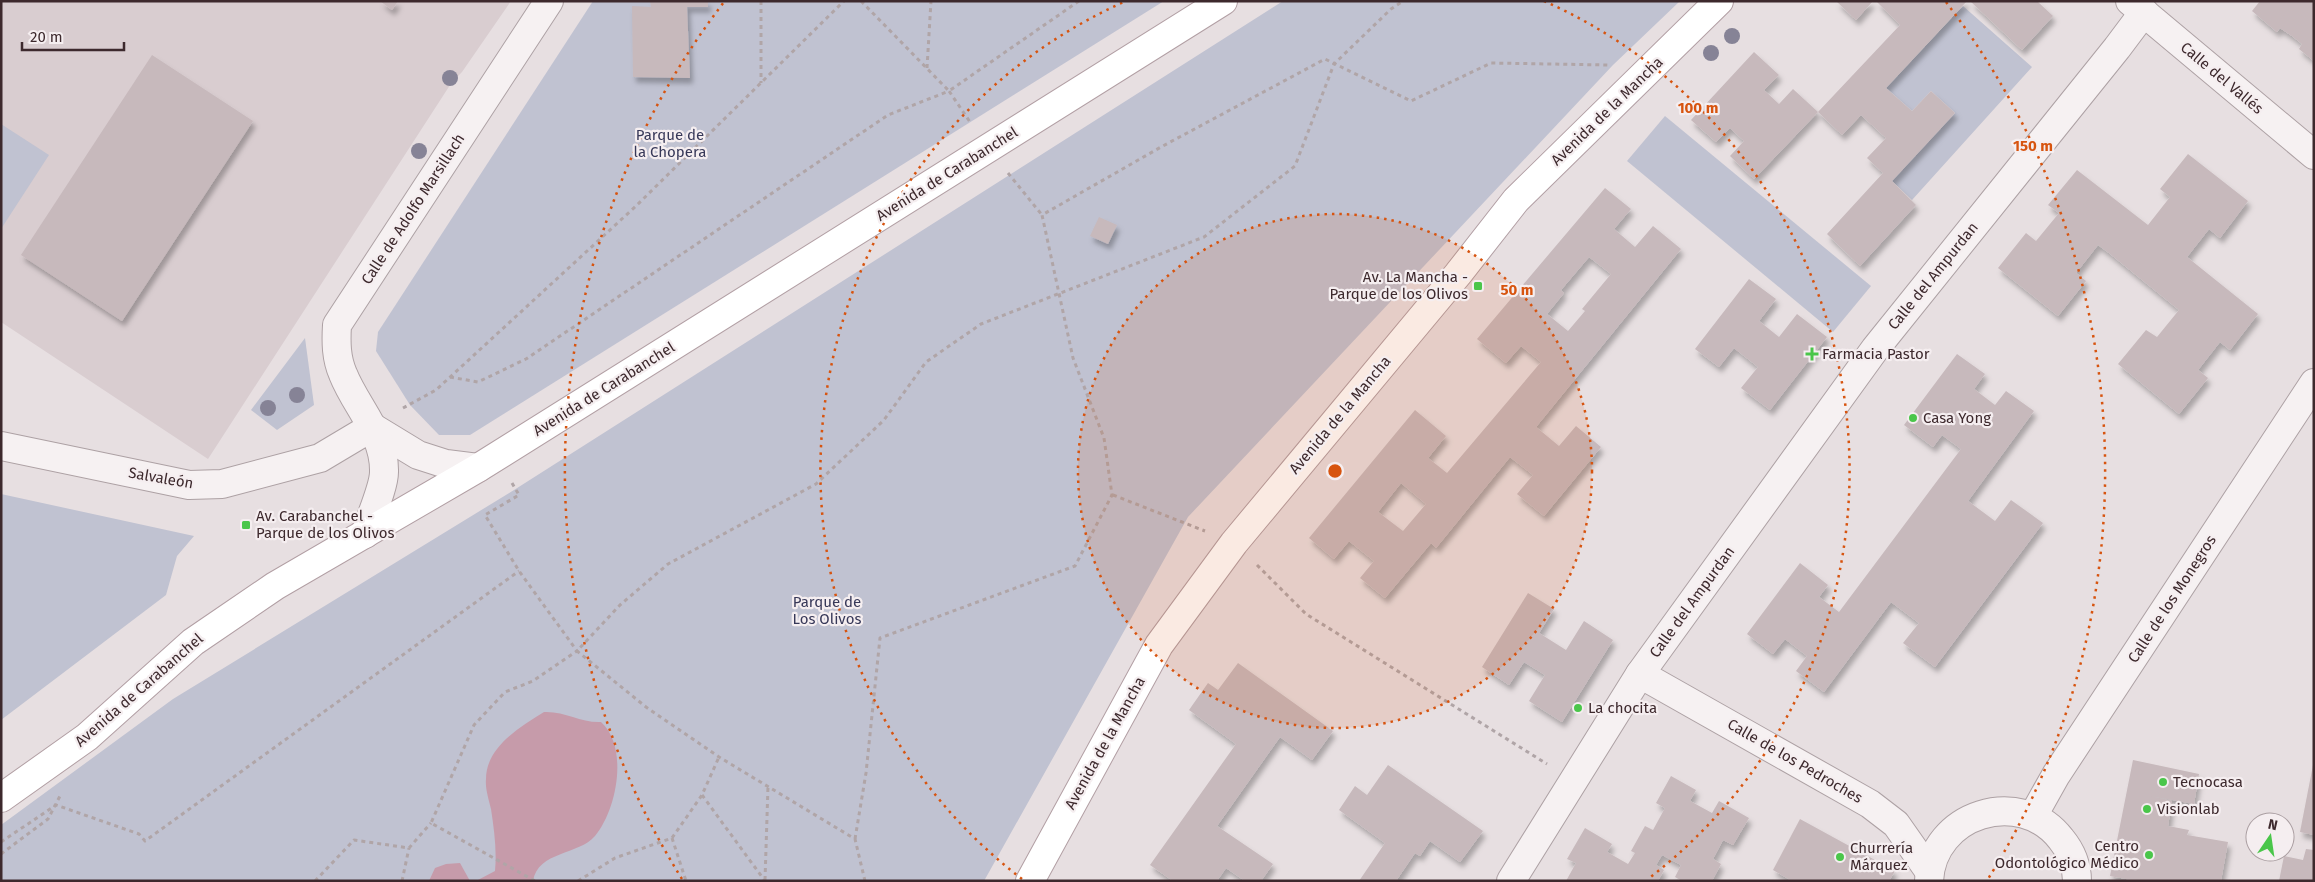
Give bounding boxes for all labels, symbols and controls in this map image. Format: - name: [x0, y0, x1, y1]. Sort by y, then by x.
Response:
- scale bar: [22, 20, 125, 52]
- text: 20 m: [30, 28, 63, 46]
- street label: Calle del Vallés: [2177, 38, 2267, 118]
- street label: Avenida de la Mancha: [1547, 53, 1667, 169]
- text: 100 m: [1678, 99, 1718, 117]
- street label: Avenida de Carabanchel: [873, 123, 1022, 225]
- park label: Parque de la Chopera: [634, 126, 706, 161]
- street label: Calle de Adolfo Marsillach: [358, 130, 468, 288]
- text: 150 m: [2013, 137, 2053, 155]
- street label: Calle del Ampurdan: [1884, 219, 1982, 333]
- place label: Av. La Mancha - Parque de los Olivos: [1329, 268, 1468, 303]
- marker: Av. La Mancha - Parque de los Olivos: [1472, 280, 1484, 292]
- text: 50 m: [1500, 281, 1534, 299]
- street label: Avenida de Carabanchel: [530, 338, 679, 440]
- place label: Farmacia Pastor: [1822, 345, 1930, 363]
- marker: Farmacia Pastor: [1806, 348, 1818, 360]
- street label: Avenida de la Mancha: [1285, 352, 1395, 478]
- place label: Casa Yong: [1923, 409, 1991, 427]
- marker: Casa Yong: [1907, 412, 1919, 424]
- centre of rings: [1326, 462, 1344, 480]
- street label: Salvaleón: [127, 463, 195, 493]
- place label: Av. Carabanchel - Parque de los Olivos: [256, 507, 395, 542]
- marker: Av. Carabanchel - Parque de los Olivos: [240, 519, 252, 531]
- street label: Calle de los Monegros: [2124, 532, 2220, 666]
- street label: Calle del Ampurdan: [1646, 543, 1738, 661]
- park label: Parque de Los Olivos: [793, 593, 861, 628]
- street label: Avenida de Carabanchel: [71, 629, 207, 750]
- street label: Avenida de la Mancha: [1061, 674, 1149, 812]
- place label: La chocita: [1588, 699, 1657, 717]
- marker: La chocita: [1572, 702, 1584, 714]
- street label: Calle de los Pedroches: [1724, 715, 1866, 807]
- place label: Tecnocasa: [2173, 773, 2243, 791]
- marker: Tecnocasa: [2157, 776, 2169, 788]
- place label: Visionlab: [2157, 800, 2220, 818]
- marker: Visionlab: [2141, 803, 2153, 815]
- north arrow: [2245, 812, 2295, 862]
- text: N: [2266, 815, 2279, 834]
- place label: Centro Odontológico Médico: [1995, 837, 2139, 872]
- place label: Churrería Márquez: [1850, 839, 1913, 874]
- marker: Centro Odontológico Médico: [2143, 849, 2155, 861]
- marker: Churrería Márquez: [1834, 851, 1846, 863]

